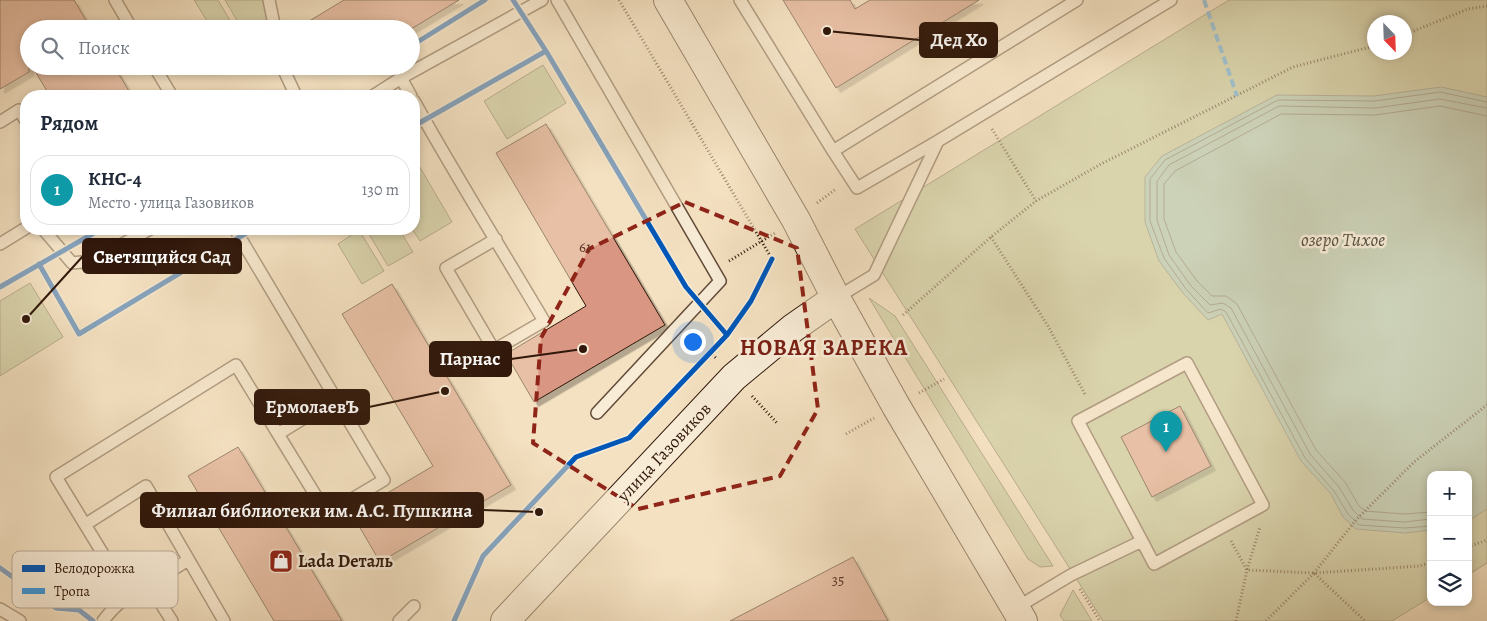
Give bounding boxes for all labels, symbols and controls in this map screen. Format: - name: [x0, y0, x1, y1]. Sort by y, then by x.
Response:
- north arrow: [1367, 15, 1412, 60]
- search box: [20, 20, 420, 75]
- callout: Дед Хо: [920, 23, 997, 57]
- text: Дед Хо: [931, 27, 988, 53]
- icon: search: [38, 34, 66, 62]
- text: Поиск: [78, 35, 130, 61]
- text: Рядом: [40, 109, 98, 137]
- text: КНС-4: [88, 166, 142, 192]
- text: 1: [54, 179, 60, 201]
- text: 130 m: [362, 179, 399, 201]
- text: Место · улица Газовиков: [88, 192, 254, 214]
- water label: озеро Тихое: [1301, 227, 1385, 253]
- house number: 61: [579, 237, 591, 257]
- callout: Светящийся Сад: [83, 239, 241, 273]
- text: Светящийся Сад: [93, 244, 231, 270]
- your location: [680, 329, 706, 355]
- district label: НОВАЯ ЗАРЕКА: [740, 333, 908, 363]
- callout: Парнас: [430, 342, 511, 376]
- text: Парнас: [439, 346, 501, 372]
- callout: ЕрмолаевЪ: [255, 390, 369, 424]
- text: ЕрмолаевЪ: [265, 394, 359, 420]
- street label: улица Газовиков: [611, 397, 716, 508]
- pin: 1: [1150, 411, 1182, 452]
- map controls: [1427, 471, 1472, 606]
- button: +: [1427, 471, 1472, 516]
- callout: Филиал библиотеки им. А.С. Пушкина: [141, 493, 483, 527]
- text: Филиал библиотеки им. А.С. Пушкина: [151, 498, 473, 524]
- button: −: [1427, 516, 1472, 561]
- shop icon: Lada Dеталь: [268, 548, 294, 574]
- place label: Lada Dеталь: [298, 549, 394, 573]
- legend: [12, 551, 178, 608]
- text: Велодорожка: [54, 559, 135, 578]
- button: layers: [1427, 561, 1472, 606]
- house number: 35: [832, 570, 844, 590]
- text: Тропа: [54, 582, 91, 601]

